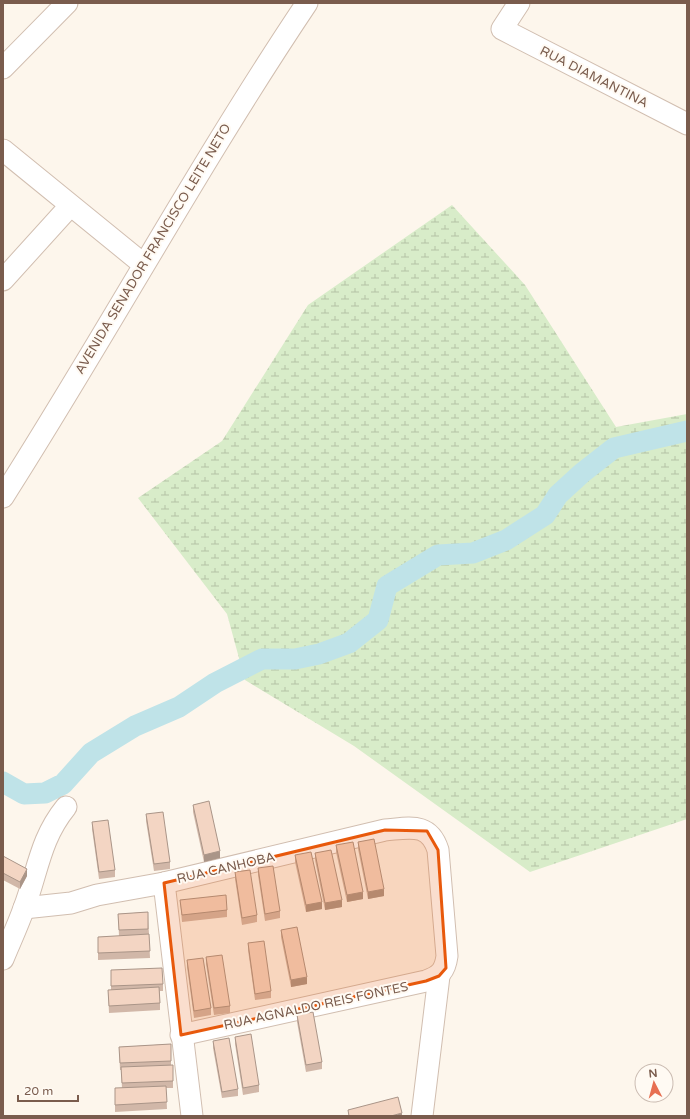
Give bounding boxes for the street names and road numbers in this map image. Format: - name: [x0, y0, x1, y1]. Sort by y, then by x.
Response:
- street label: RUA DIAMANTINA: [537, 43, 651, 111]
- street label: AVENIDA SENADOR FRANCISCO LEITE NETO: [72, 121, 234, 377]
- street label: RUA CANHOBA: [175, 849, 277, 887]
- street label: RUA AGNALDO REIS FONTES: [222, 979, 410, 1033]

